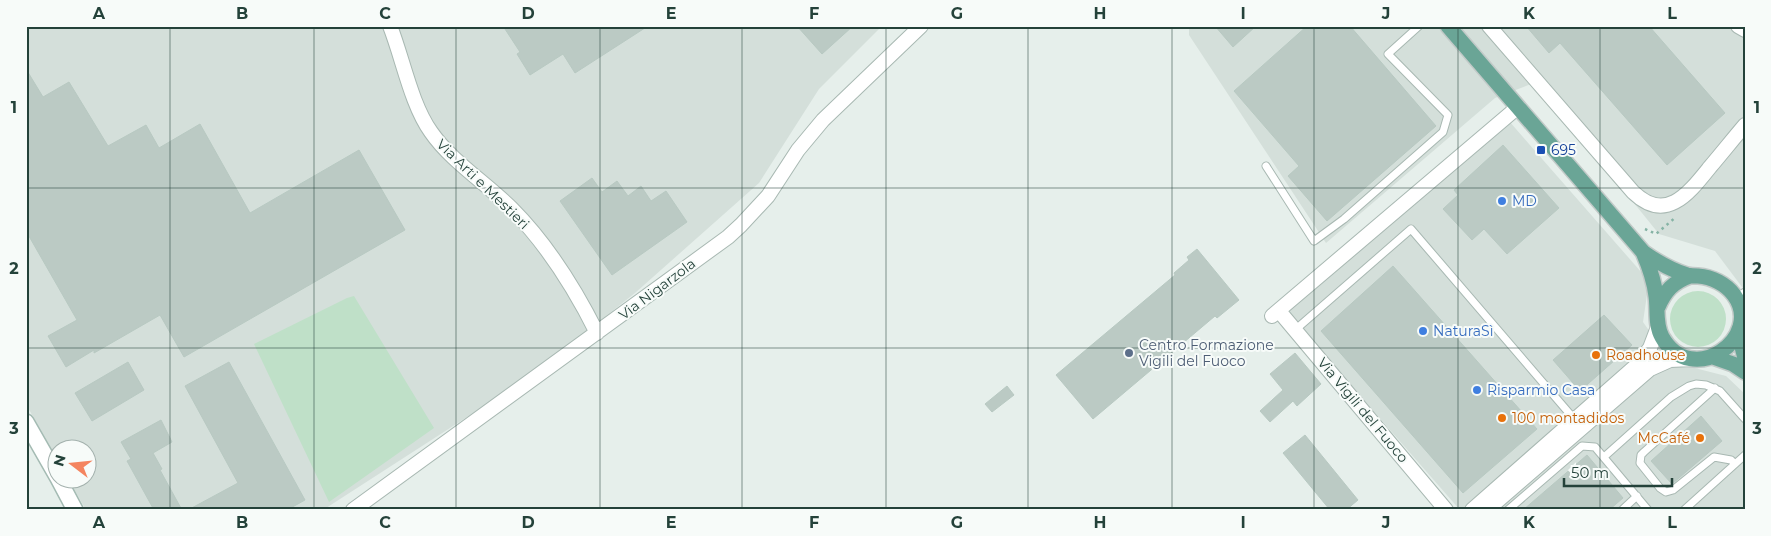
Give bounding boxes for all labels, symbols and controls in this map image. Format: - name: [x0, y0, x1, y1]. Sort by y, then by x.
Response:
- text: A: [92, 4, 106, 23]
- text: B: [236, 4, 248, 23]
- text: C: [379, 4, 391, 23]
- text: D: [521, 4, 535, 23]
- text: E: [666, 4, 676, 23]
- text: F: [809, 4, 819, 23]
- text: G: [951, 4, 963, 23]
- text: H: [1094, 4, 1106, 23]
- text: I: [1240, 4, 1246, 23]
- text: J: [1381, 4, 1390, 23]
- text: K: [1523, 4, 1536, 23]
- text: L: [1667, 4, 1677, 23]
- text: 1: [11, 98, 17, 117]
- text: 1: [1754, 98, 1760, 117]
- street label: Via Arti e Mestieri: [433, 135, 533, 233]
- place label: 695: [1551, 141, 1576, 159]
- marker: 695: [1535, 144, 1547, 156]
- place label: MD: [1512, 192, 1537, 210]
- marker: MD: [1496, 195, 1508, 207]
- street label: Via Nigarzola: [615, 254, 699, 324]
- text: 2: [9, 259, 19, 278]
- text: 2: [1752, 259, 1762, 278]
- place label: NaturaSì: [1433, 322, 1493, 340]
- marker: NaturaSì: [1417, 325, 1429, 337]
- place label: Centro Formazione Vigili del Fuoco: [1139, 336, 1274, 370]
- place label: Roadhouse: [1606, 346, 1686, 364]
- marker: Centro Formazione Vigili del Fuoco: [1123, 347, 1135, 359]
- marker: Roadhouse: [1590, 349, 1602, 361]
- street label: Via Vigili del Fuoco: [1314, 354, 1412, 466]
- place label: Risparmio Casa: [1487, 381, 1595, 399]
- marker: Risparmio Casa: [1471, 384, 1483, 396]
- place label: 100 montadidos: [1512, 409, 1625, 427]
- marker: 100 montadidos: [1496, 412, 1508, 424]
- text: 3: [8, 419, 19, 438]
- text: 3: [1751, 419, 1762, 438]
- place label: McCafé: [1638, 429, 1690, 447]
- marker: McCafé: [1694, 432, 1706, 444]
- north arrow: [48, 438, 98, 488]
- text: N: [49, 452, 70, 468]
- scale bar: [1564, 456, 1671, 488]
- text: 50 m: [1571, 463, 1609, 482]
- text: A: [92, 513, 106, 532]
- text: B: [236, 513, 248, 532]
- text: C: [379, 513, 391, 532]
- text: D: [521, 513, 535, 532]
- text: E: [666, 513, 676, 532]
- text: F: [809, 513, 819, 532]
- text: G: [951, 513, 963, 532]
- text: H: [1094, 513, 1106, 532]
- text: I: [1240, 513, 1246, 532]
- text: J: [1381, 513, 1390, 532]
- text: K: [1523, 513, 1536, 532]
- text: L: [1667, 513, 1677, 532]

